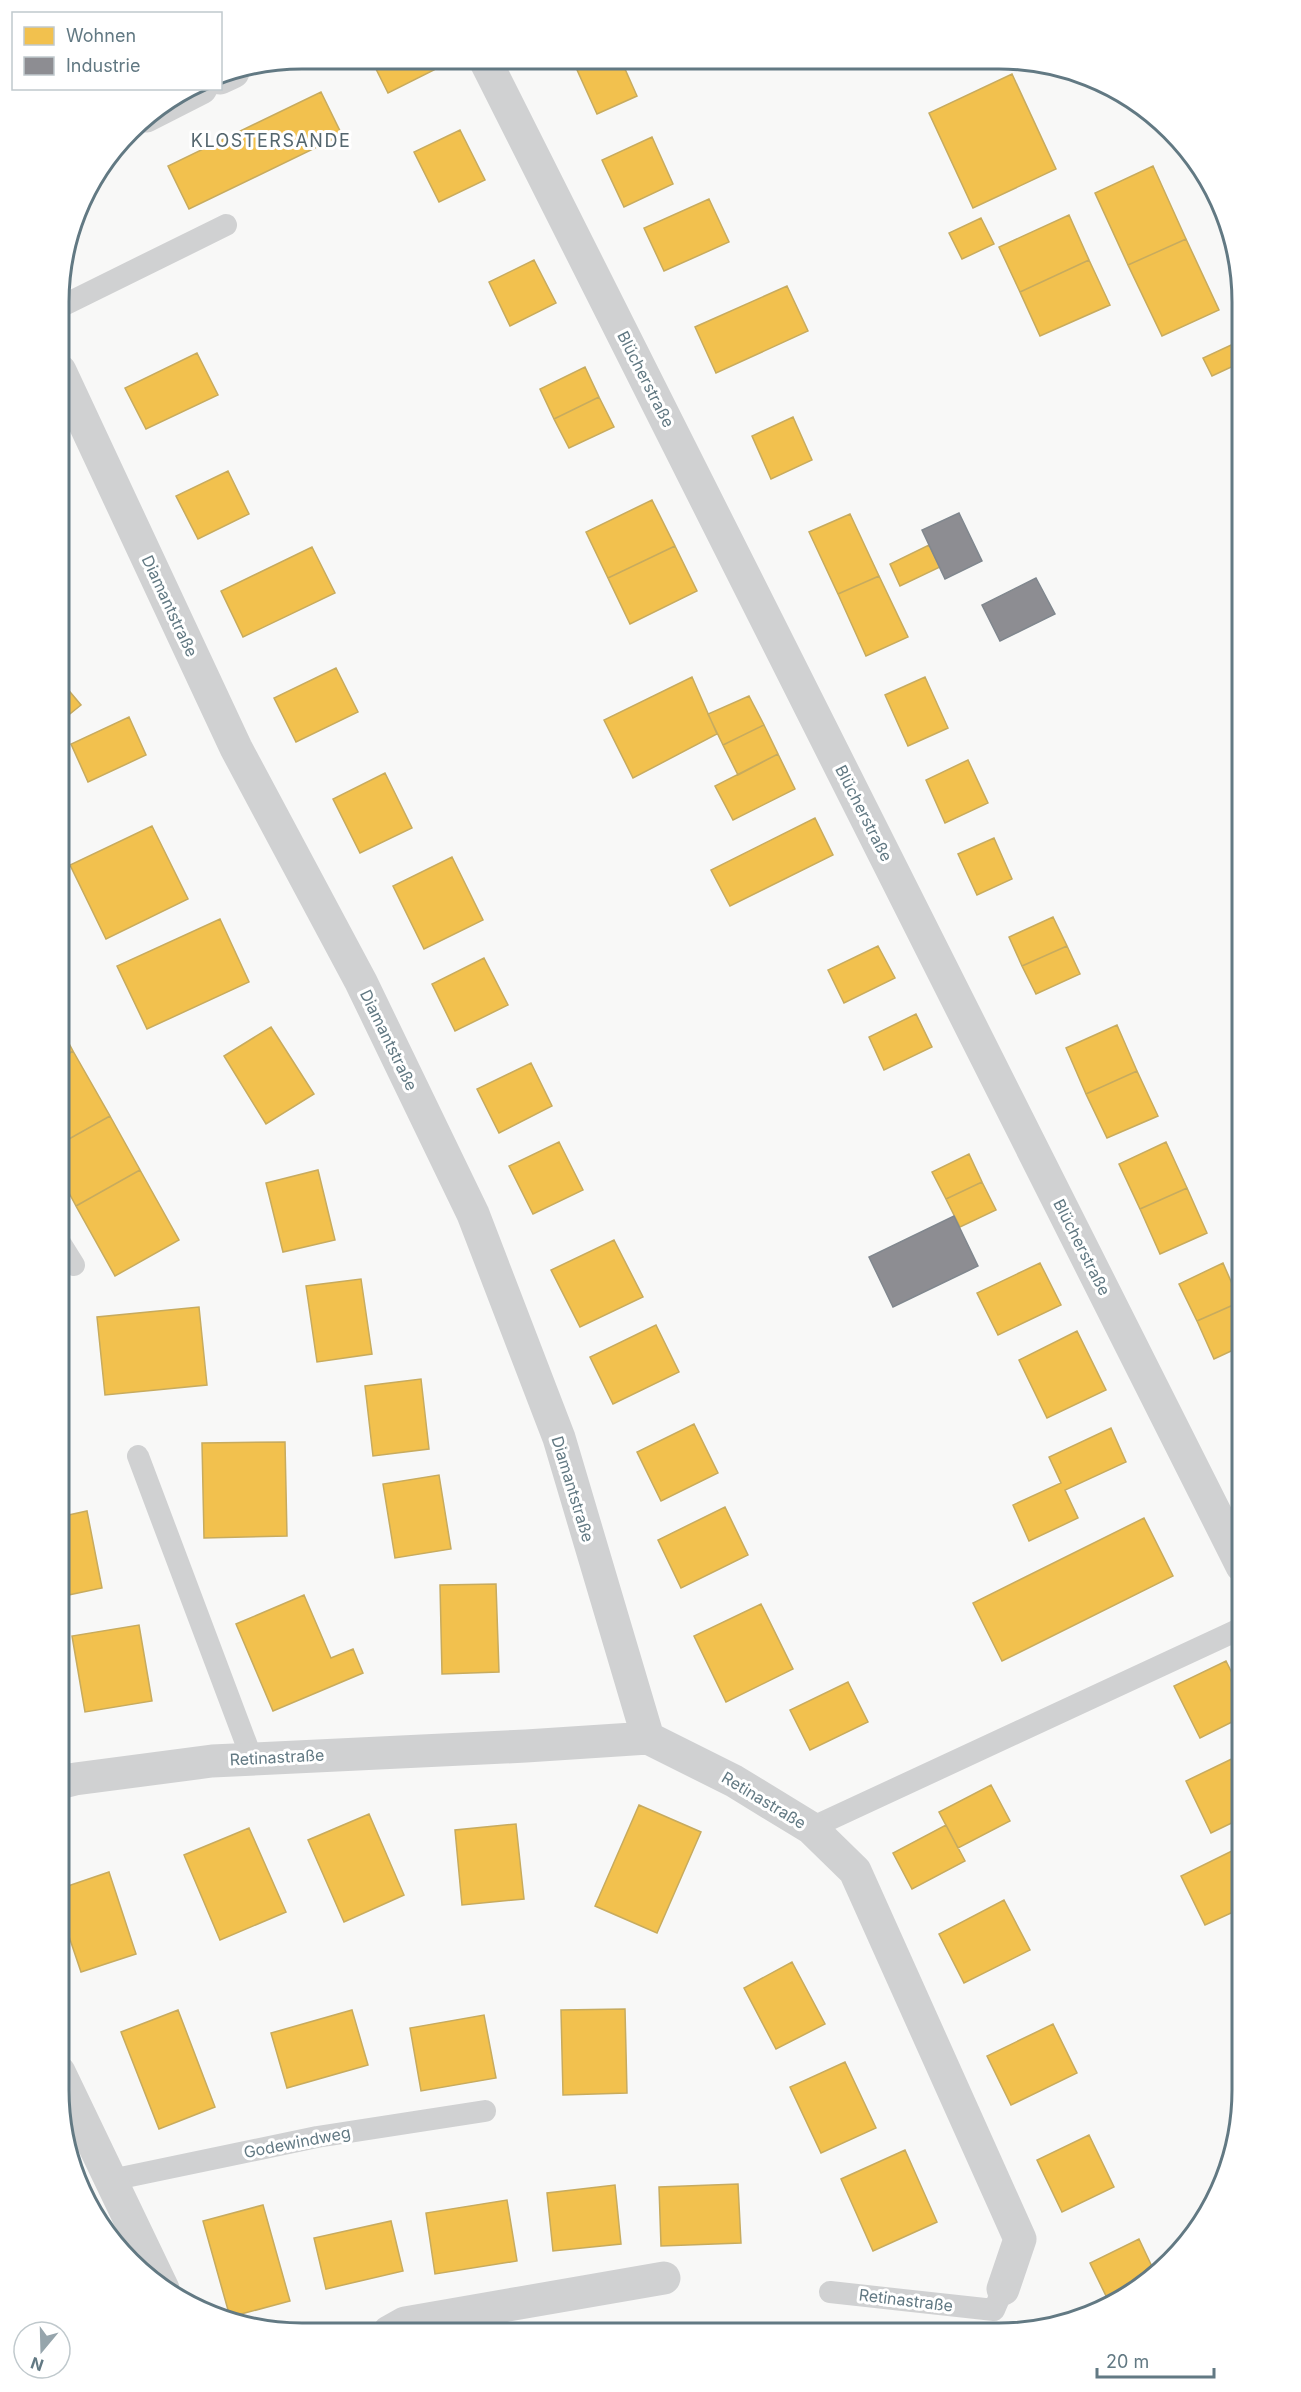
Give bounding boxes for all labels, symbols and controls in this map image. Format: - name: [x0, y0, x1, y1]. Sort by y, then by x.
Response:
- legend: [12, 12, 222, 90]
- text: Wohnen: [66, 25, 136, 46]
- text: Industrie: [66, 55, 140, 76]
- district label: KLOSTERSANDE: [191, 130, 351, 151]
- street label: Blücherstraße: [613, 327, 679, 431]
- street label: Diamantstraße: [138, 552, 202, 660]
- street label: Blücherstraße: [831, 761, 897, 865]
- street label: Diamantstraße: [356, 986, 422, 1094]
- street label: Blücherstraße: [1049, 1195, 1115, 1299]
- street label: Diamantstraße: [547, 1434, 599, 1544]
- street label: Retinastraße: [229, 1745, 325, 1769]
- street label: Retinastraße: [718, 1767, 810, 1833]
- street label: Godewindweg: [242, 2122, 352, 2162]
- street label: Retinastraße: [858, 2284, 954, 2316]
- north arrow: [12, 2320, 72, 2380]
- scale bar: [1097, 2341, 1214, 2379]
- text: 20 m: [1106, 2351, 1149, 2372]
- text: N: [28, 2353, 46, 2376]

